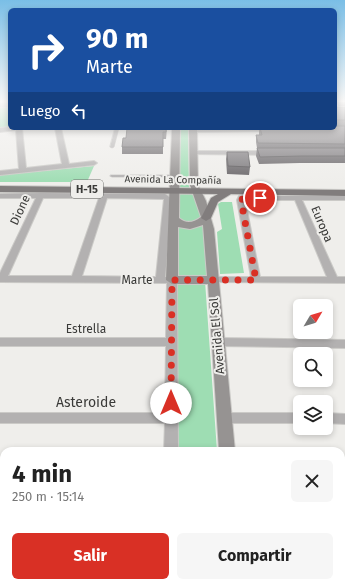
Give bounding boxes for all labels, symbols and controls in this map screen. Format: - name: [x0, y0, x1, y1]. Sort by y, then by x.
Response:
- text: 90 m: [86, 22, 148, 55]
- icon: right: [20, 24, 72, 76]
- text: Marte: [86, 56, 133, 78]
- icon: left: [68, 100, 90, 122]
- text: Luego: [20, 102, 60, 120]
- street label: Avenida La Compañía: [124, 172, 222, 187]
- road number: H-15: [71, 180, 103, 198]
- pin: [243, 181, 277, 215]
- icon: arrive: [249, 187, 271, 209]
- street label: Dione: [7, 193, 33, 227]
- street label: Europa: [308, 204, 336, 244]
- street label: Marte: [121, 273, 153, 287]
- street label: Avenida El Sol: [207, 297, 227, 375]
- north arrow: [293, 299, 333, 339]
- map controls: [293, 299, 333, 435]
- street label: Estrella: [66, 322, 106, 336]
- button: search: [293, 347, 333, 387]
- position arrow: [150, 382, 192, 424]
- street label: Asteroide: [56, 394, 116, 411]
- button: layers: [293, 395, 333, 435]
- text: 4 min: [12, 460, 72, 488]
- button: close: [291, 460, 333, 502]
- text: 250 m · 15:14: [12, 489, 84, 504]
- button: Salir: [12, 533, 169, 579]
- button: Compartir: [177, 533, 333, 579]

